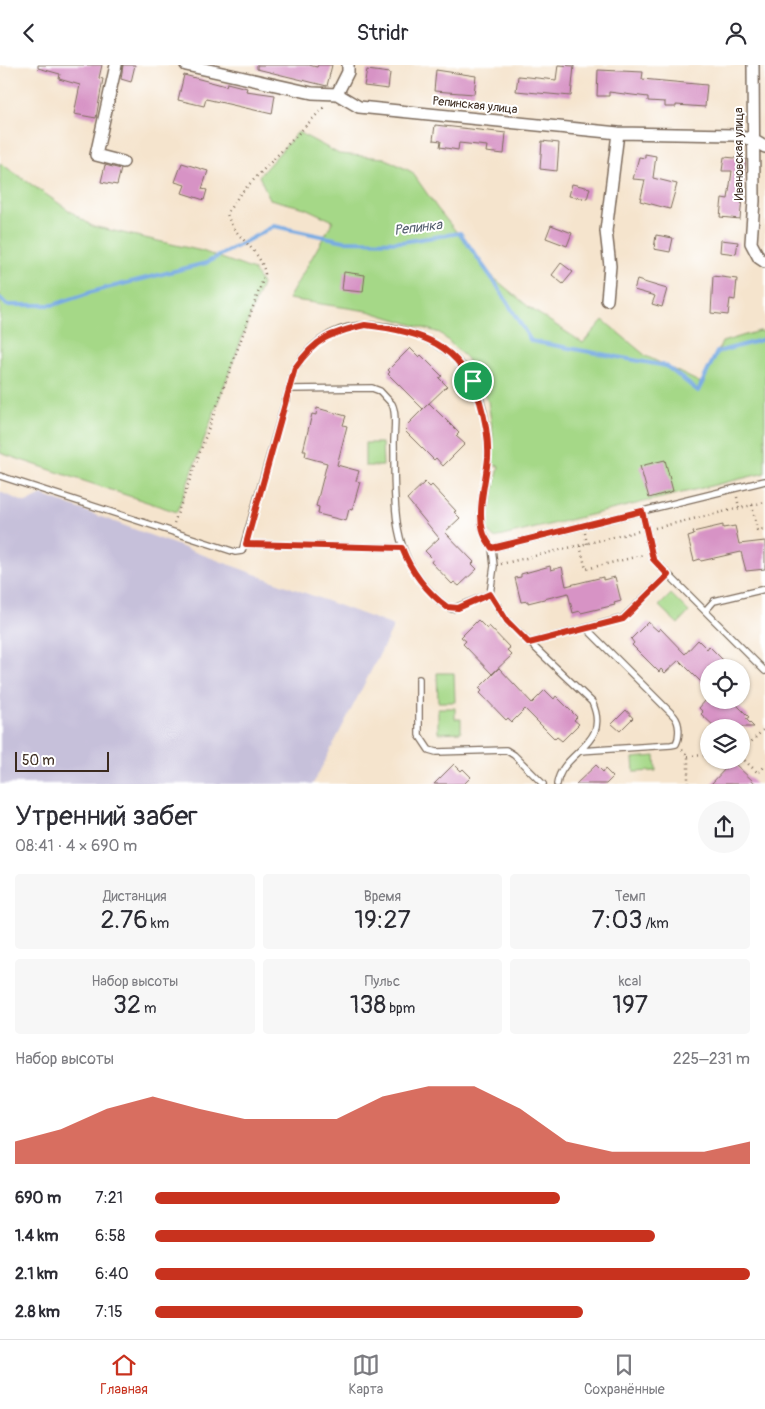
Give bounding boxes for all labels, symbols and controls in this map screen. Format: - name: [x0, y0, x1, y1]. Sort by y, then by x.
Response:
- icon: back: [15, 19, 43, 47]
- text: Stridr: [356, 19, 409, 47]
- icon: person: [722, 19, 750, 47]
- street label: Репинская улица: [432, 94, 519, 117]
- street label: Ивановская улица: [732, 107, 747, 201]
- water label: Репинка: [393, 216, 444, 239]
- pin: [452, 360, 494, 402]
- icon: arrive: [459, 367, 487, 395]
- map controls: [700, 659, 750, 769]
- button: locate: [700, 659, 750, 709]
- button: layers: [700, 719, 750, 769]
- scale bar: [15, 749, 109, 772]
- text: 50 m: [22, 752, 55, 769]
- text: Утренний забег: [15, 799, 198, 834]
- button: share: [698, 801, 750, 853]
- text: 08:41 · 4 × 690 m: [15, 836, 137, 856]
- text: Дистанция: [103, 888, 167, 905]
- text: Время: [364, 888, 401, 905]
- text: Темп: [615, 888, 646, 905]
- text: 2.76: [101, 905, 148, 936]
- text: 19:27: [354, 905, 411, 936]
- text: 7:03: [592, 905, 642, 936]
- text: km: [148, 915, 169, 932]
- text: /km: [642, 915, 669, 932]
- text: Набор высоты: [91, 973, 178, 990]
- text: Пульс: [365, 973, 400, 990]
- text: kcal: [619, 973, 642, 990]
- text: 32: [113, 990, 141, 1021]
- text: 138: [350, 990, 386, 1021]
- text: 197: [612, 990, 648, 1021]
- text: m: [141, 1000, 157, 1017]
- text: bpm: [386, 1000, 415, 1017]
- text: Набор высоты: [15, 1049, 114, 1069]
- text: 225–231 m: [673, 1049, 750, 1069]
- text: 690 m: [15, 1188, 61, 1208]
- text: 7:21: [95, 1188, 123, 1208]
- text: 1.4 km: [15, 1226, 58, 1246]
- text: 6:58: [95, 1226, 125, 1246]
- text: 2.1 km: [15, 1264, 58, 1284]
- text: 6:40: [95, 1264, 129, 1284]
- text: 2.8 km: [15, 1302, 60, 1322]
- text: 7:15: [95, 1302, 123, 1322]
- tab: Главная: [100, 1351, 148, 1398]
- tab: Карта: [349, 1351, 383, 1398]
- tab: Сохранённые: [584, 1351, 665, 1398]

